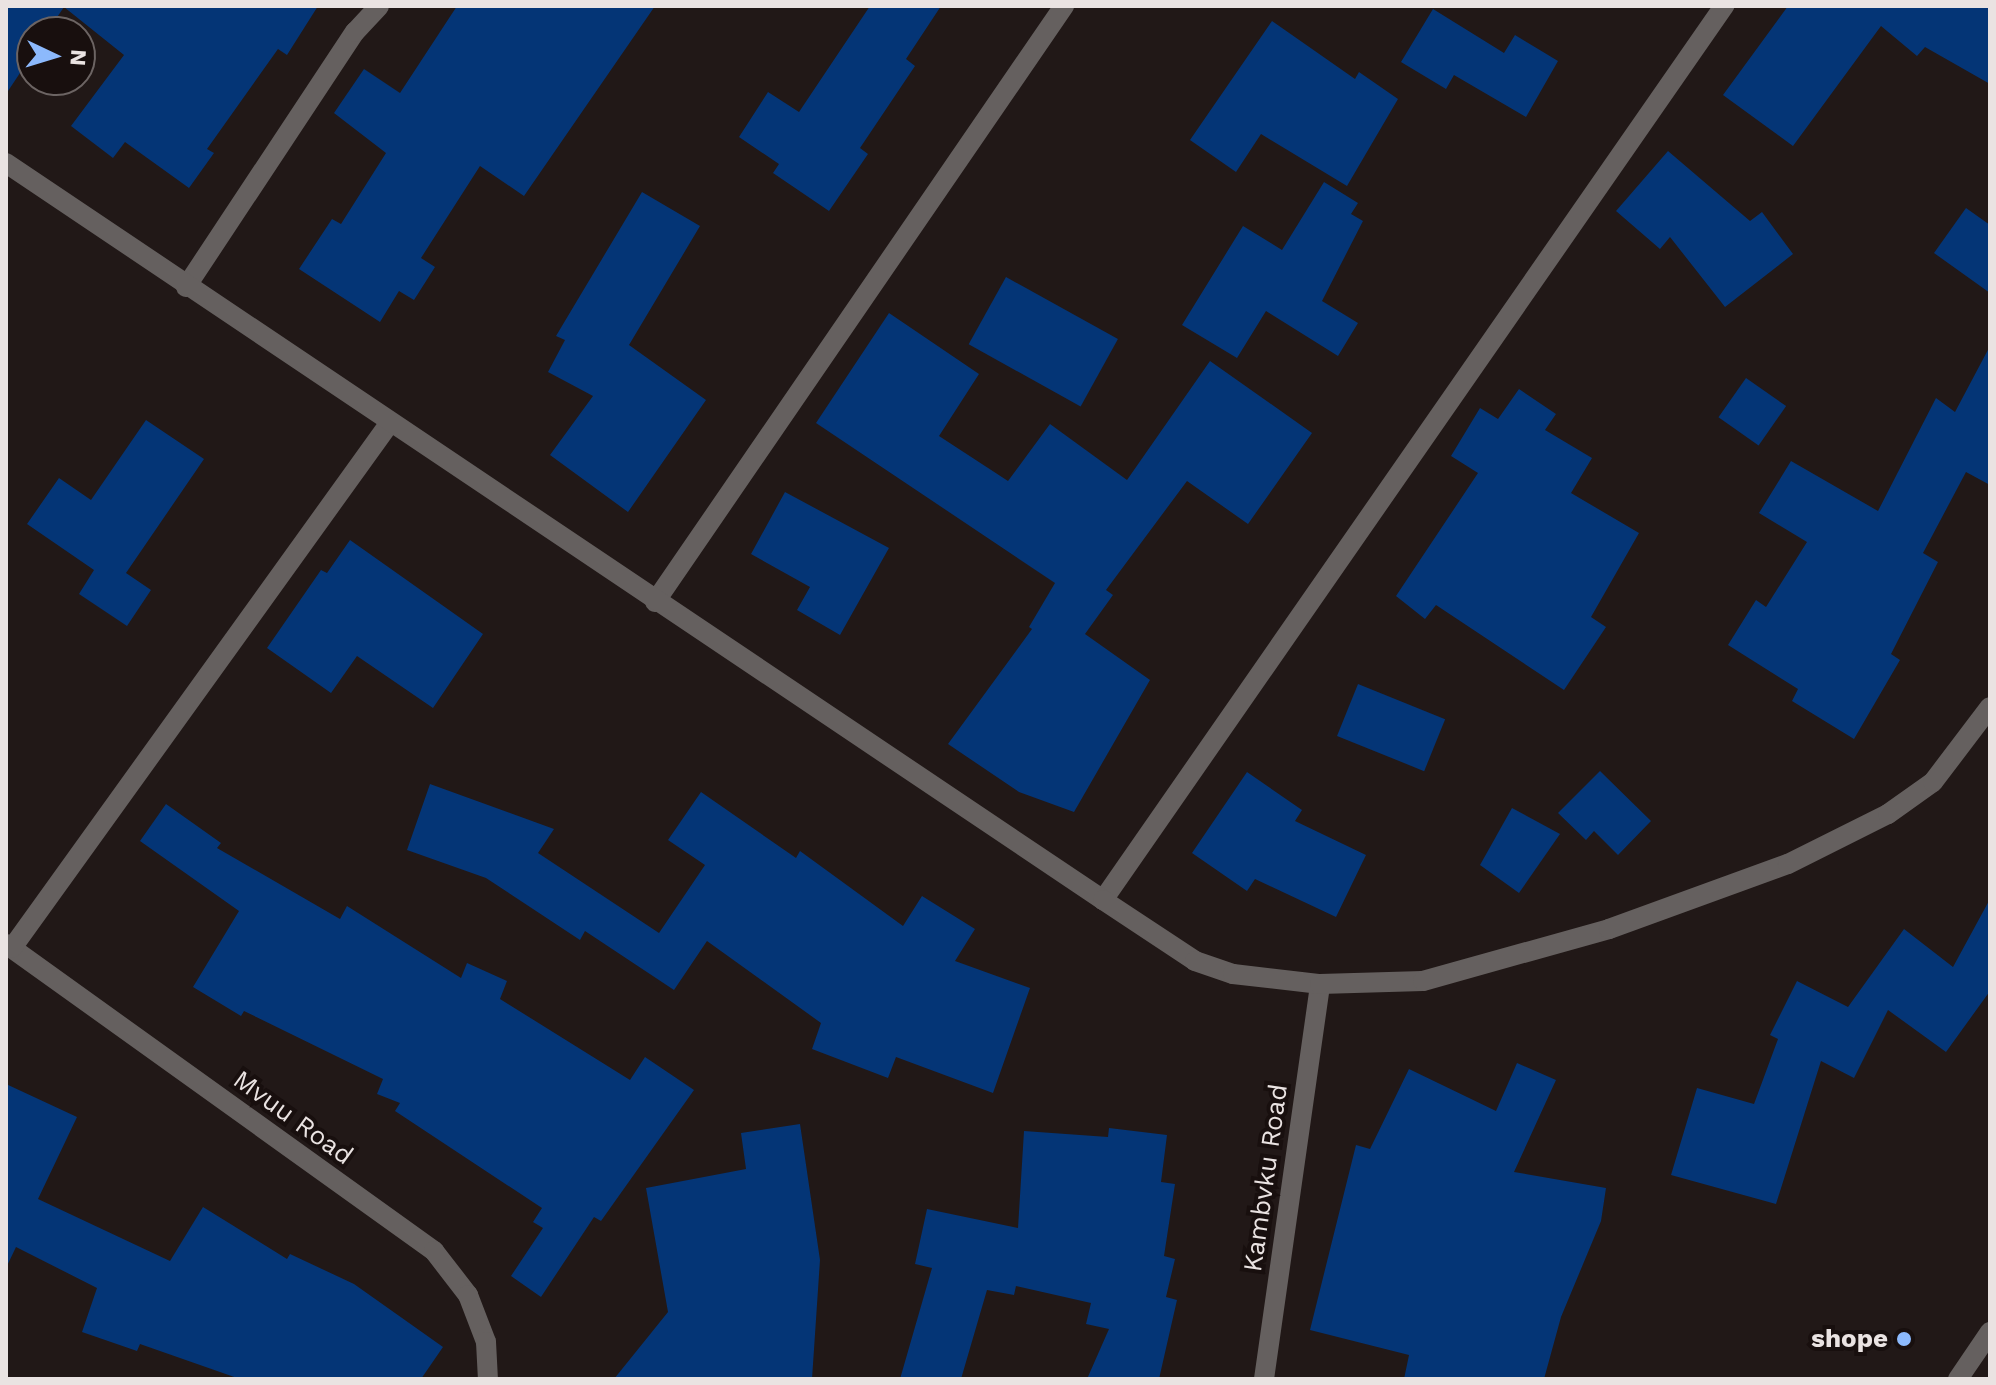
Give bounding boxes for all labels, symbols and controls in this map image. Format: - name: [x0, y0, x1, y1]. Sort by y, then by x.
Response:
- north arrow: [16, 16, 96, 96]
- text: N: [65, 49, 91, 67]
- street label: Mvuu Road: [227, 1064, 359, 1172]
- street label: Kambvku Road: [1237, 1082, 1295, 1274]
- place label: shope: [1811, 1323, 1888, 1355]
- marker: shope: [1895, 1330, 1913, 1348]

